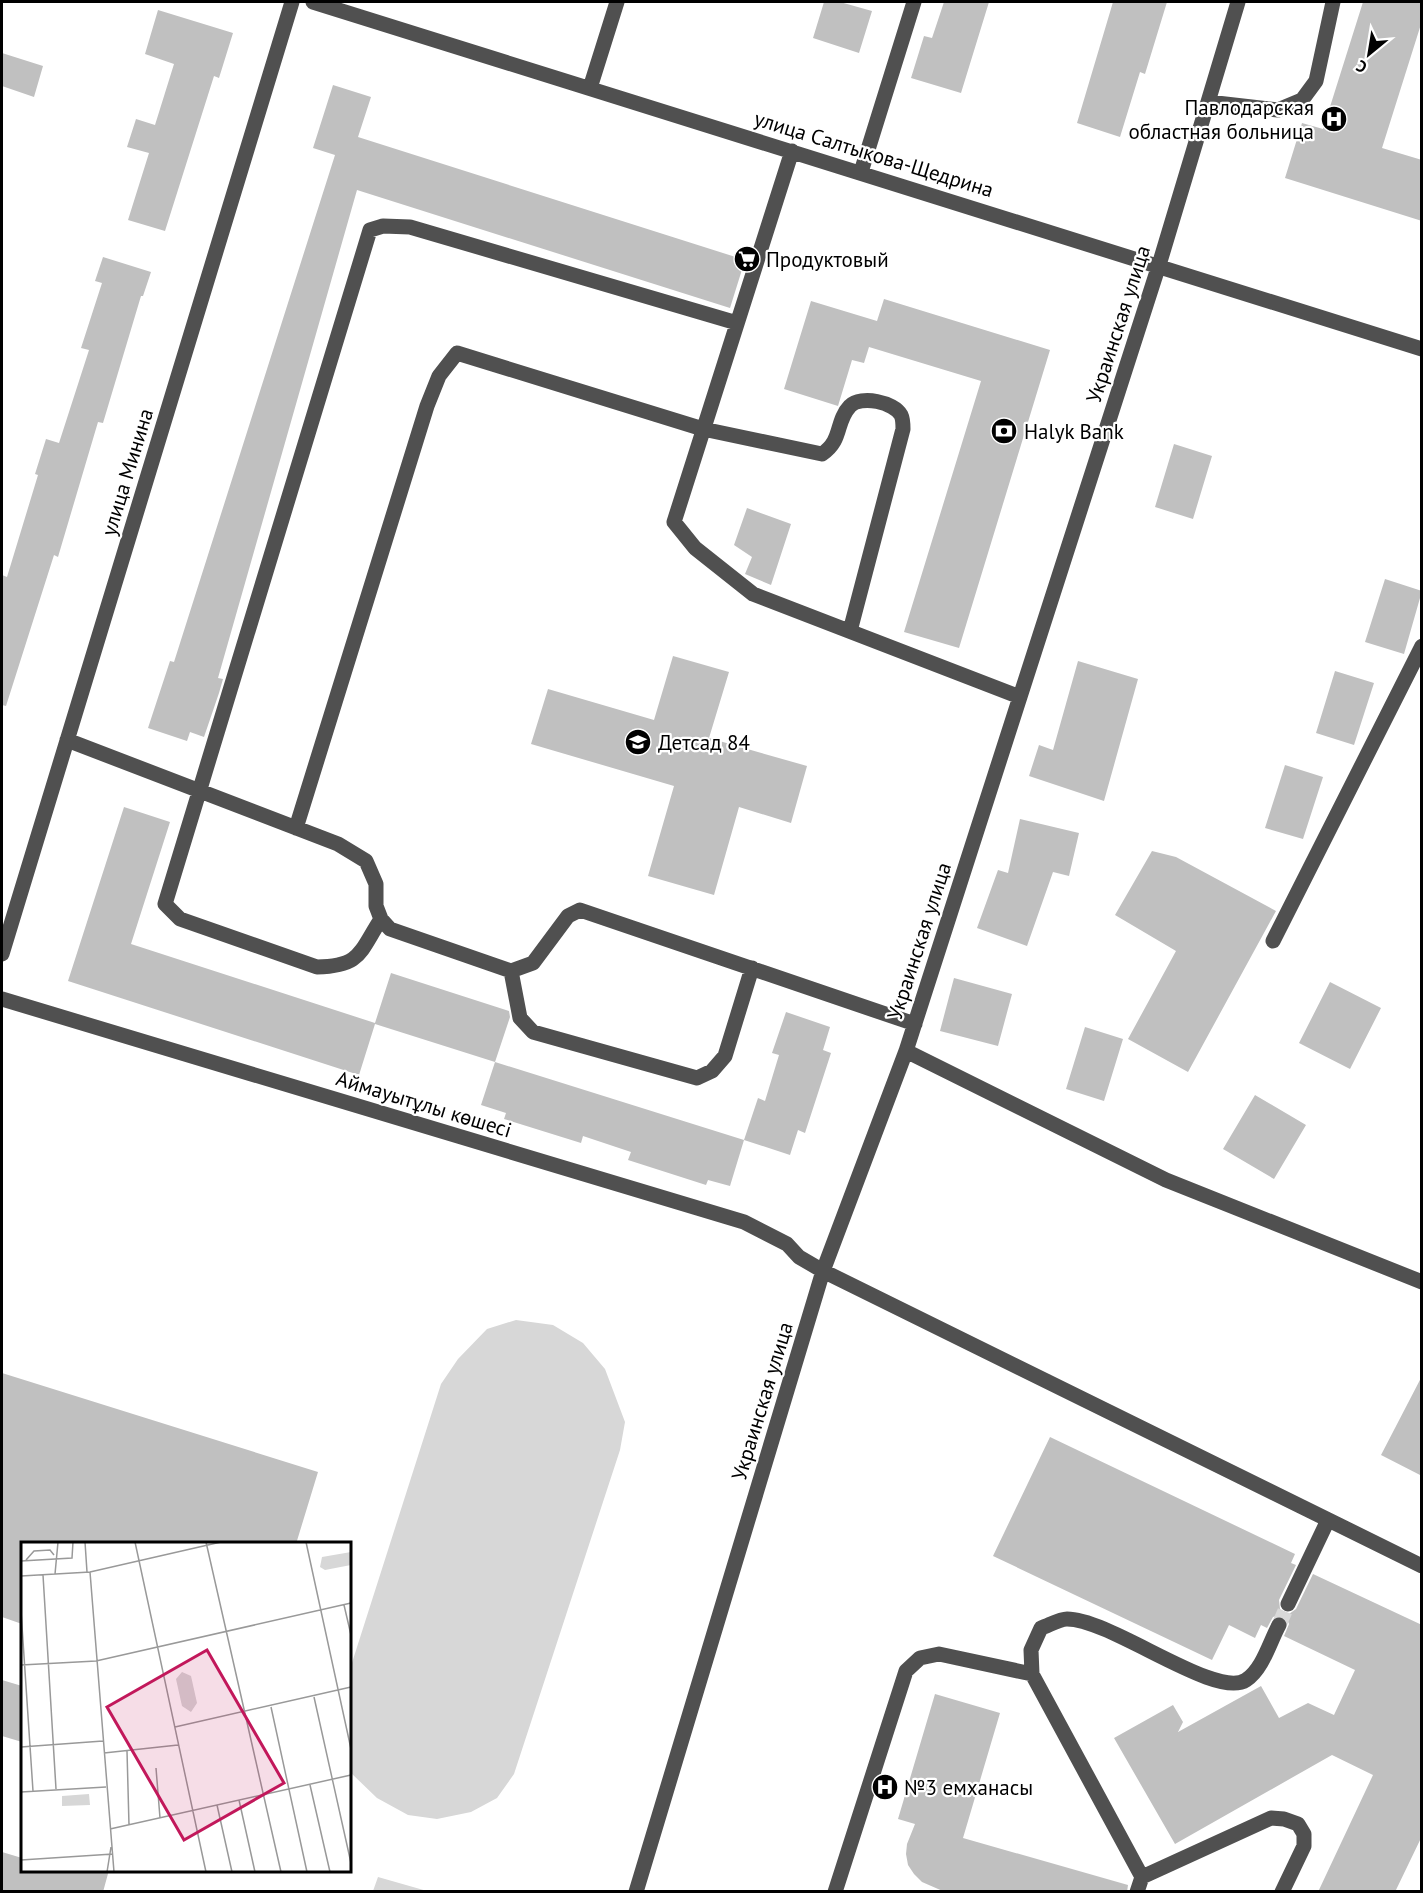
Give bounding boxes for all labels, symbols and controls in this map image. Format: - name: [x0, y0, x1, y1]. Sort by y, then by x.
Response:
- north arrow: [1339, 24, 1399, 84]
- text: С: [1353, 56, 1370, 78]
- place label: Павлодарская областная больница: [1128, 94, 1314, 145]
- hospital icon: Павлодарская областная больница: [1319, 104, 1349, 134]
- street label: улица Салтыкова-Щедрина: [751, 105, 997, 203]
- street label: Украинская улица: [1080, 242, 1156, 406]
- supermarket icon: Продуктовый: [732, 244, 762, 274]
- place label: Продуктовый: [766, 246, 889, 273]
- street label: улица Минина: [95, 405, 159, 539]
- bank icon: Halyk Bank: [989, 416, 1019, 446]
- place label: Halyk Bank: [1024, 418, 1124, 445]
- school or university icon: Детсад 84: [623, 727, 653, 757]
- place label: Детсад 84: [658, 729, 750, 756]
- street label: Украинская улица: [881, 859, 957, 1023]
- street label: Аймауытұлы көшесі: [333, 1064, 515, 1144]
- street label: Украинская улица: [725, 1319, 799, 1483]
- inset map: [21, 1542, 351, 1872]
- hospital icon: №3 емханасы: [870, 1772, 900, 1802]
- place label: №3 емханасы: [904, 1774, 1033, 1801]

